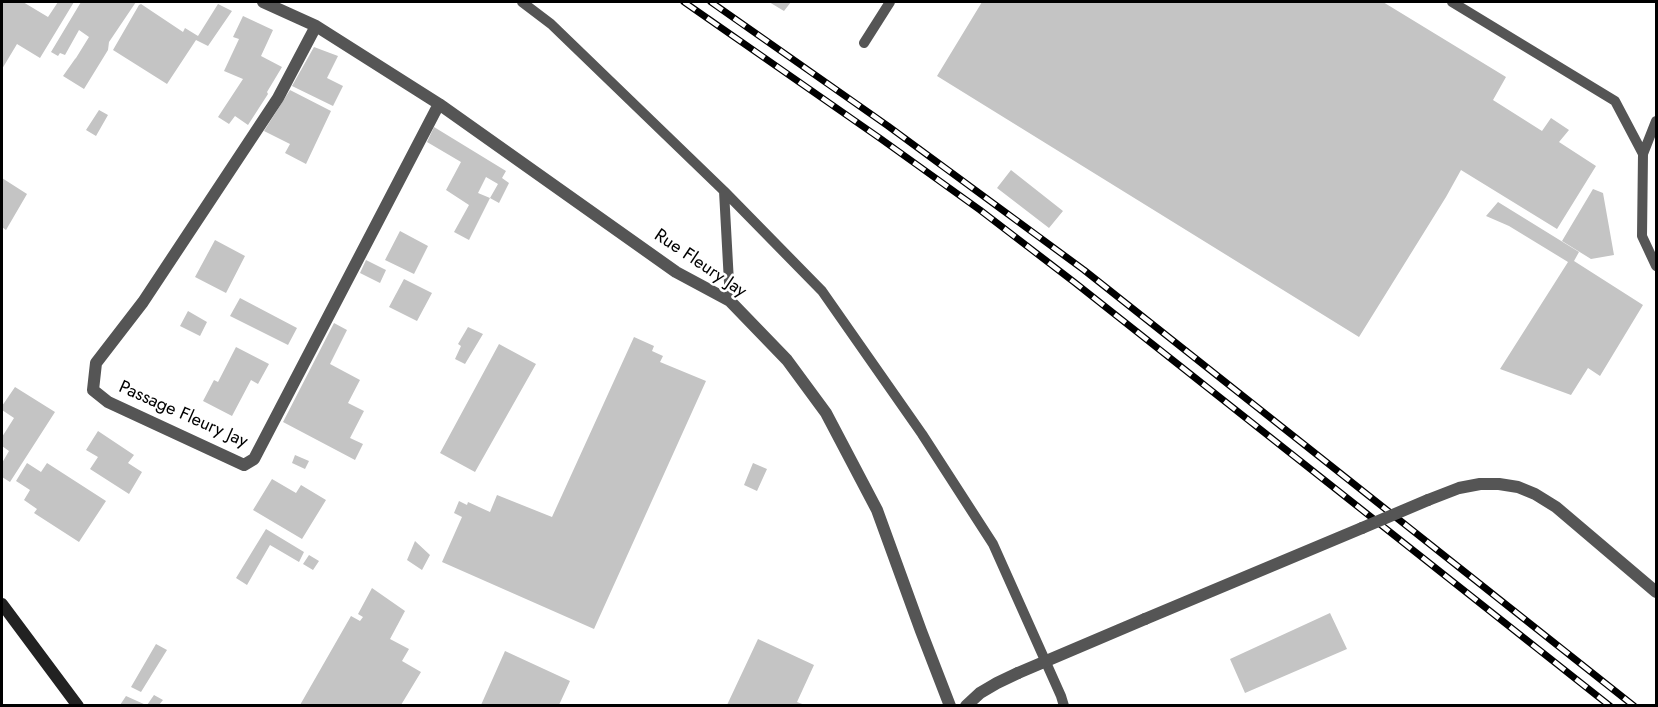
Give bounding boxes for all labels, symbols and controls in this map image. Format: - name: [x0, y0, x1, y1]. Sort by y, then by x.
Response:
- street label: Rue Fleury Jay: [650, 225, 750, 303]
- street label: Passage Fleury Jay: [115, 377, 251, 453]

